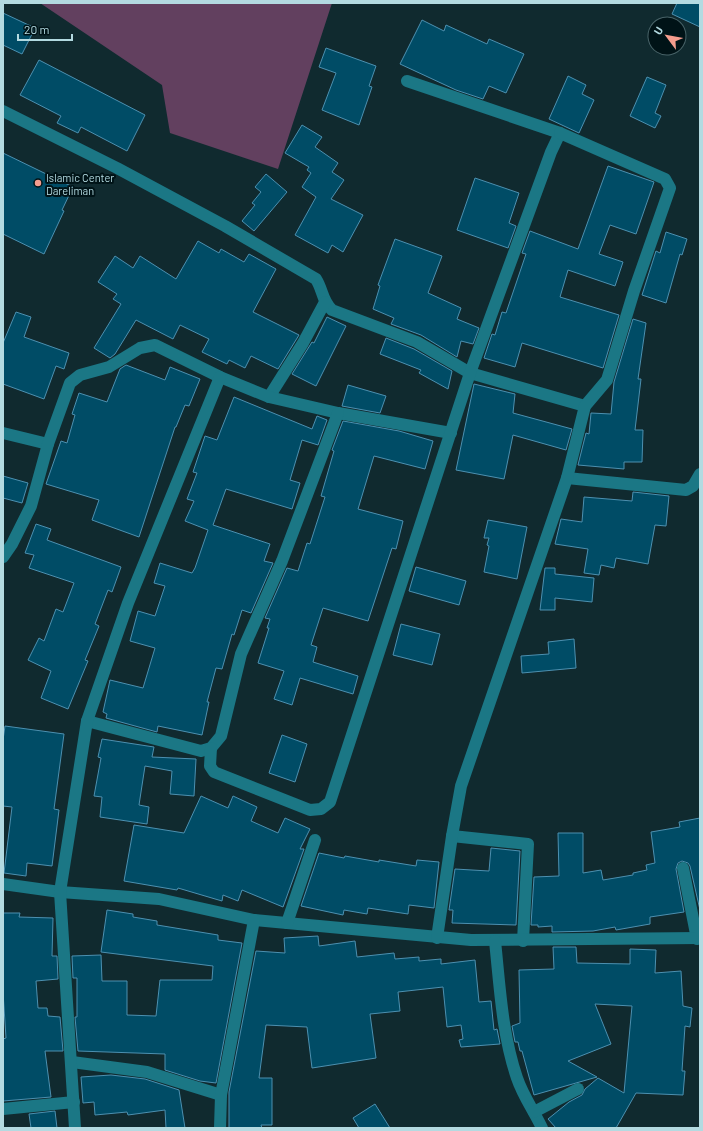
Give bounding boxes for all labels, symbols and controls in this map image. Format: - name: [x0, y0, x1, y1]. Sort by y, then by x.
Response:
- scale bar: [18, 16, 72, 42]
- north arrow: [647, 16, 687, 56]
- text: 20 m: [24, 22, 50, 36]
- text: U: [651, 24, 665, 37]
- place label: Islamic Center Dareliman: [46, 171, 114, 197]
- marker: Islamic Center Dareliman: [33, 178, 43, 188]

